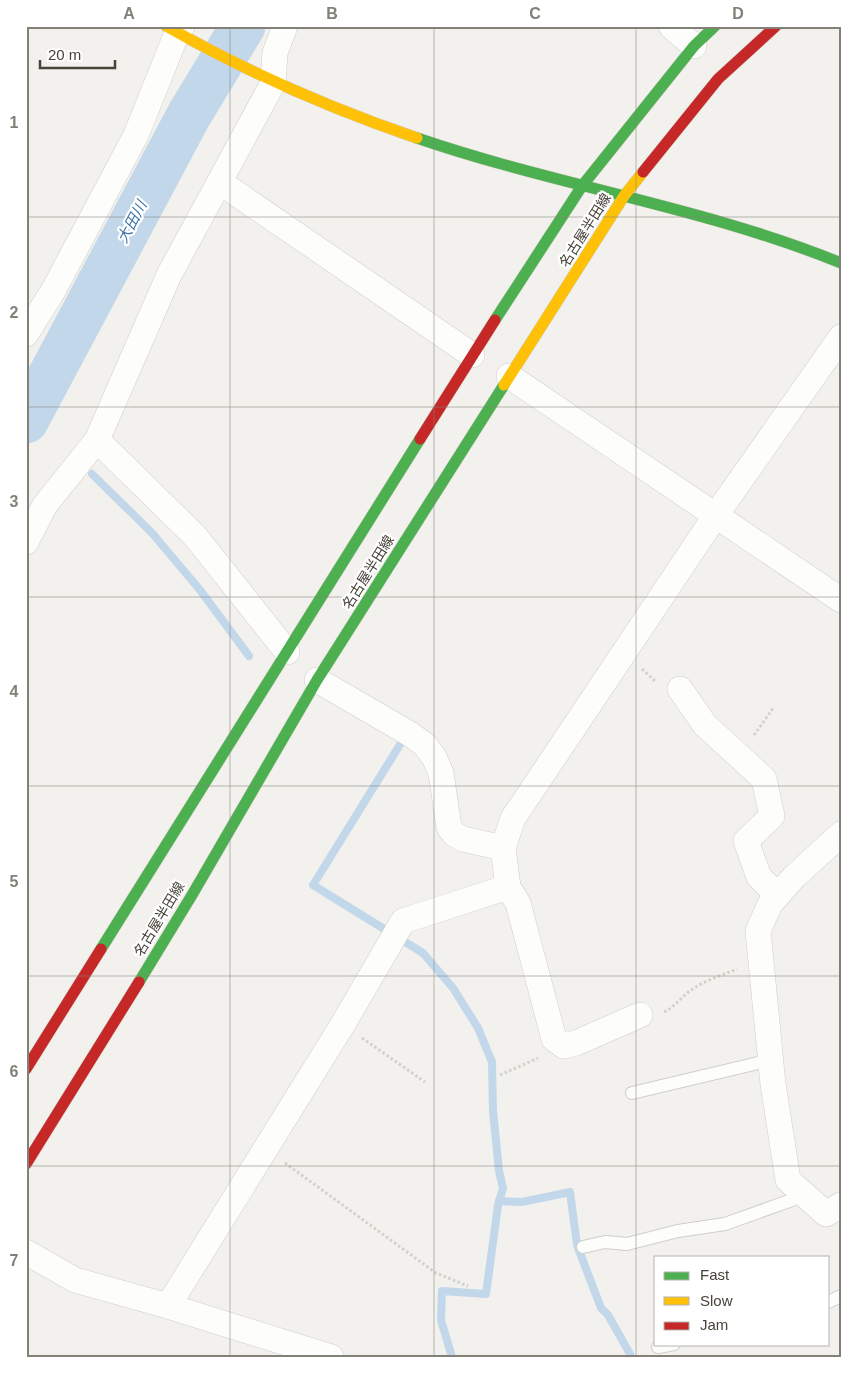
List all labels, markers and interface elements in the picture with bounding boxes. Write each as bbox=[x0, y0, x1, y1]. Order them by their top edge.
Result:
text: A bbox=[123, 5, 135, 22]
text: B bbox=[326, 5, 338, 22]
text: C bbox=[529, 5, 541, 22]
text: D bbox=[732, 5, 744, 22]
scale bar bbox=[40, 38, 115, 70]
text: 20 m bbox=[48, 46, 81, 63]
text: 1 bbox=[10, 114, 19, 131]
street label: 名古屋半田線 bbox=[556, 190, 614, 270]
water label: 大田川 bbox=[113, 196, 151, 246]
text: 2 bbox=[10, 304, 19, 321]
text: 3 bbox=[10, 493, 19, 510]
street label: 名古屋半田線 bbox=[339, 532, 397, 612]
text: 4 bbox=[10, 683, 19, 700]
text: 5 bbox=[10, 873, 19, 890]
street label: 名古屋半田線 bbox=[131, 879, 187, 959]
text: 6 bbox=[10, 1063, 19, 1080]
text: 7 bbox=[10, 1252, 19, 1269]
legend bbox=[654, 1256, 830, 1346]
text: Fast bbox=[700, 1266, 730, 1283]
text: Slow bbox=[700, 1292, 733, 1309]
text: Jam bbox=[700, 1316, 728, 1333]

